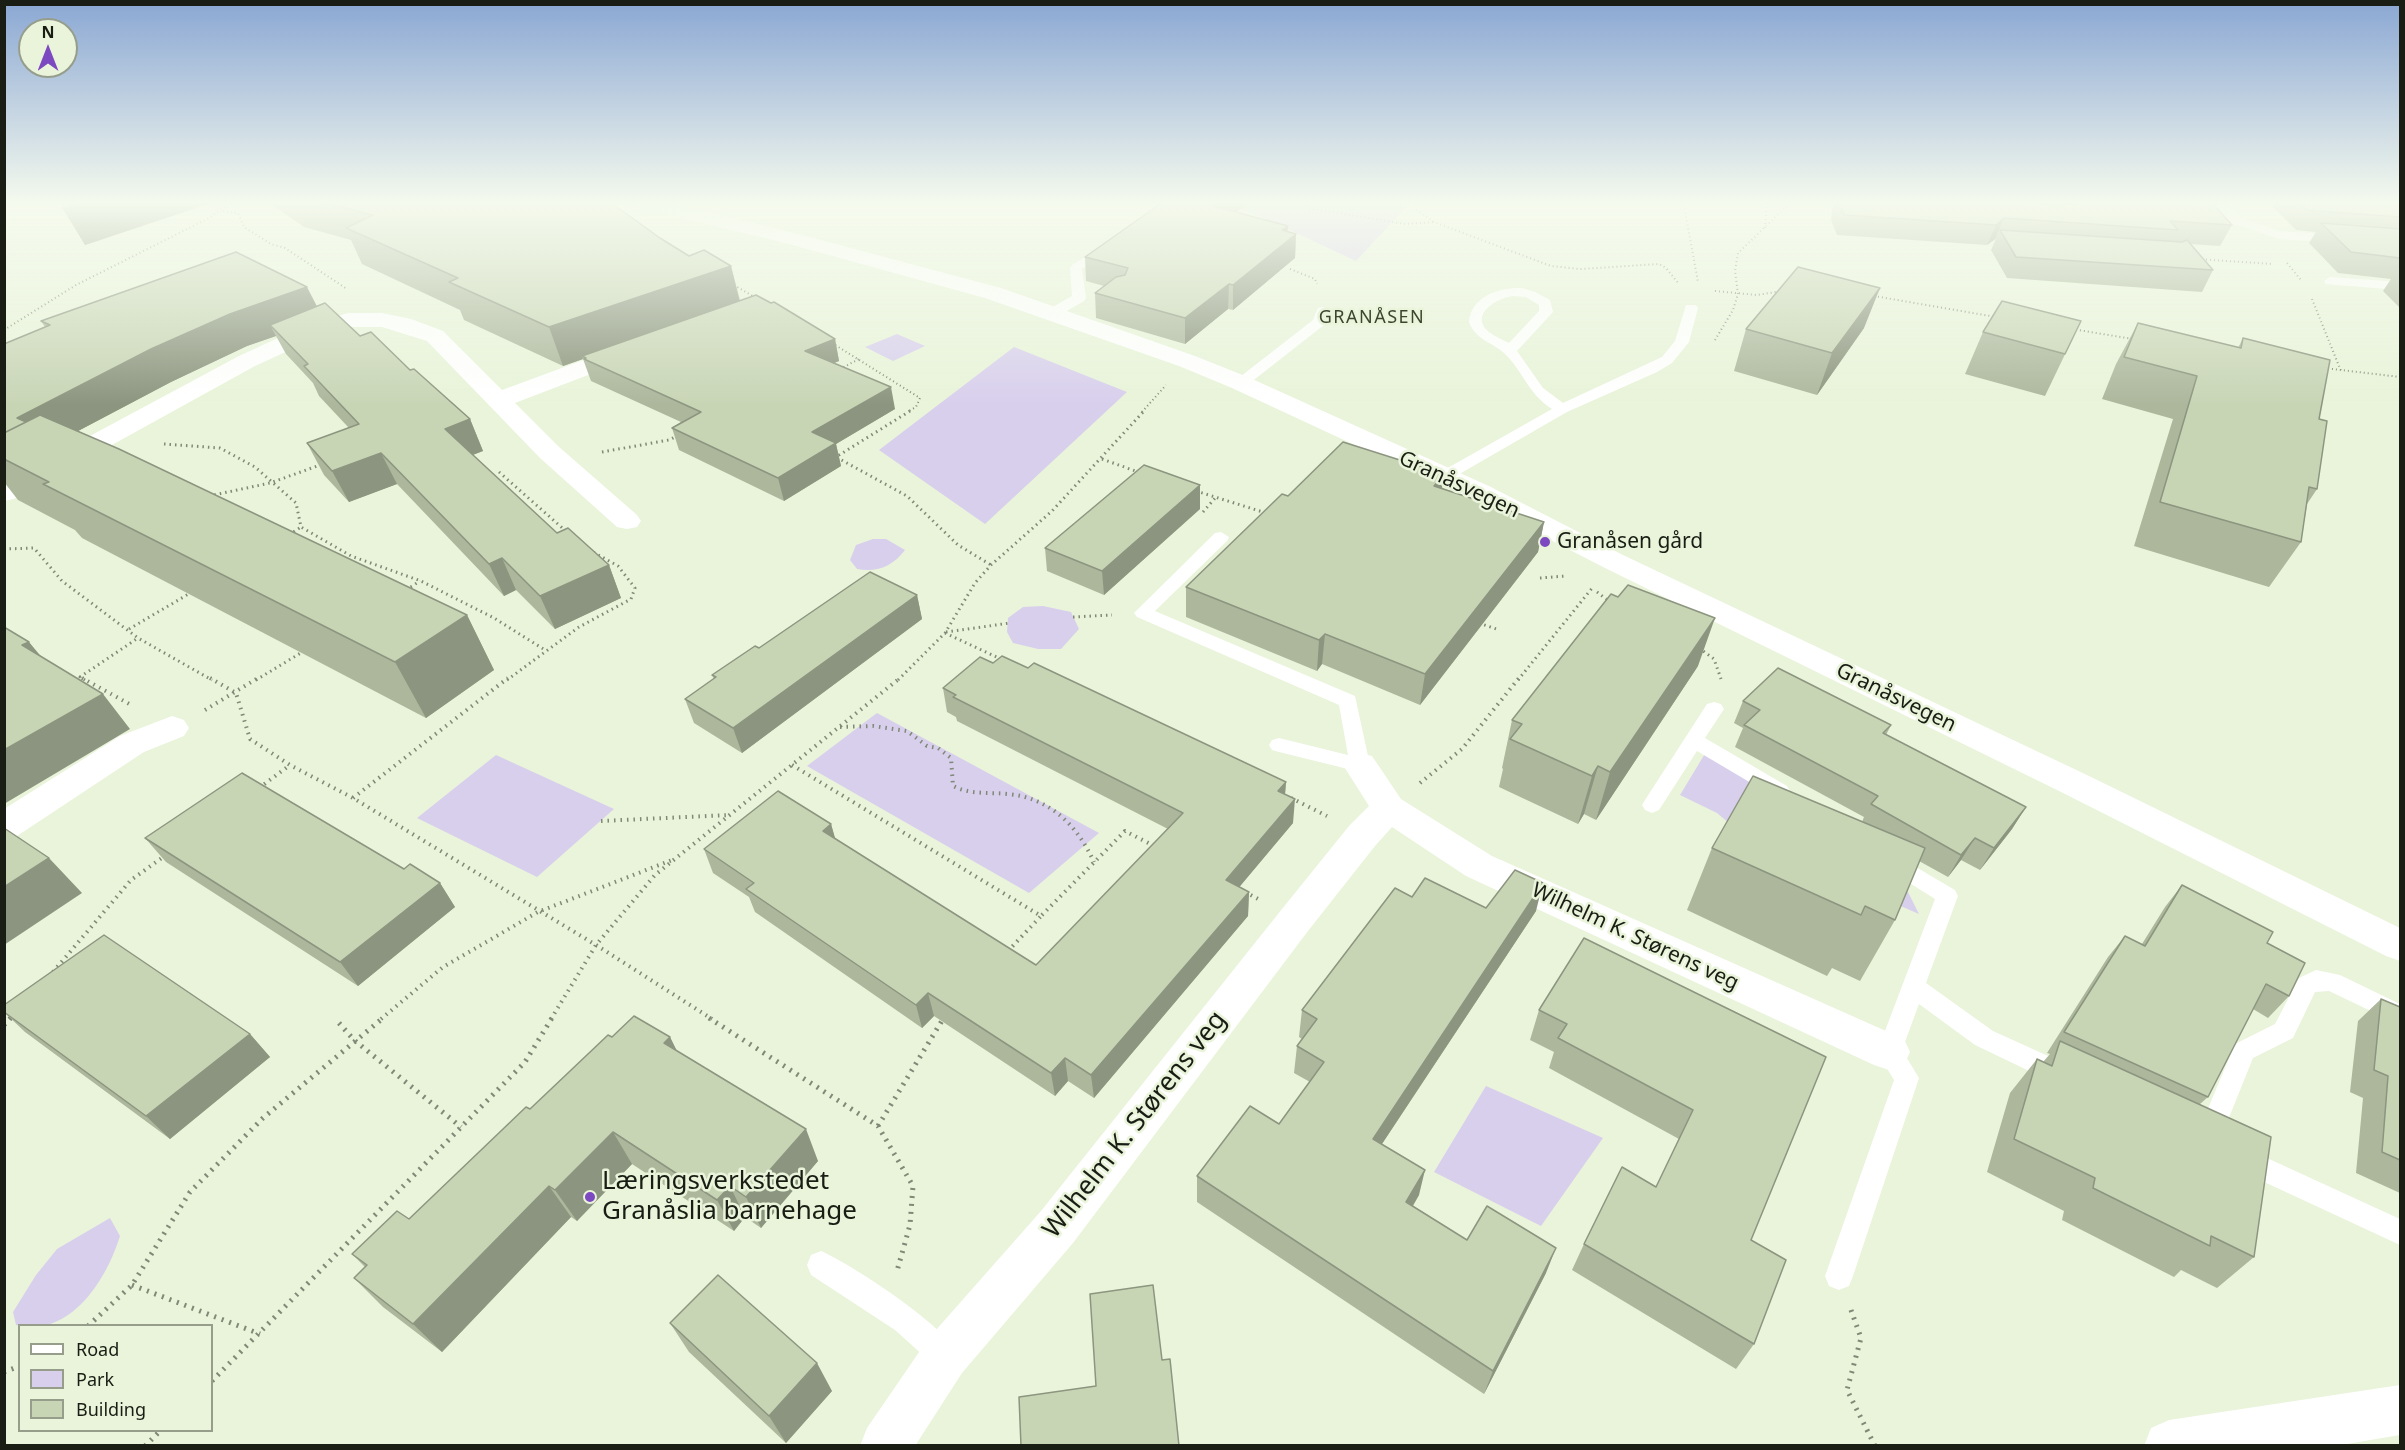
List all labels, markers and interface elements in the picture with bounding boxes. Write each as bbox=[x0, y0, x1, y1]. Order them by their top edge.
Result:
north arrow bbox=[18, 18, 78, 78]
text: N bbox=[41, 21, 55, 43]
district label: GRANÅSEN bbox=[1319, 307, 1425, 329]
street label: Granåsvegen bbox=[1395, 446, 1523, 524]
place label: Granåsen gård bbox=[1557, 529, 1703, 555]
marker: Granåsen gård bbox=[1538, 535, 1552, 549]
street label: Granåsvegen bbox=[1832, 658, 1960, 738]
street label: Wilhelm K. Størens veg bbox=[1527, 878, 1743, 996]
street label: Wilhelm K. Størens veg bbox=[1037, 1005, 1233, 1245]
place label: Læringsverkstedet Granåslia barnehage bbox=[602, 1166, 857, 1228]
marker: Læringsverkstedet Granåslia barnehage bbox=[583, 1190, 597, 1204]
legend bbox=[18, 1324, 213, 1432]
text: Road bbox=[76, 1337, 119, 1361]
text: Park bbox=[76, 1367, 114, 1391]
text: Building bbox=[76, 1397, 146, 1421]

